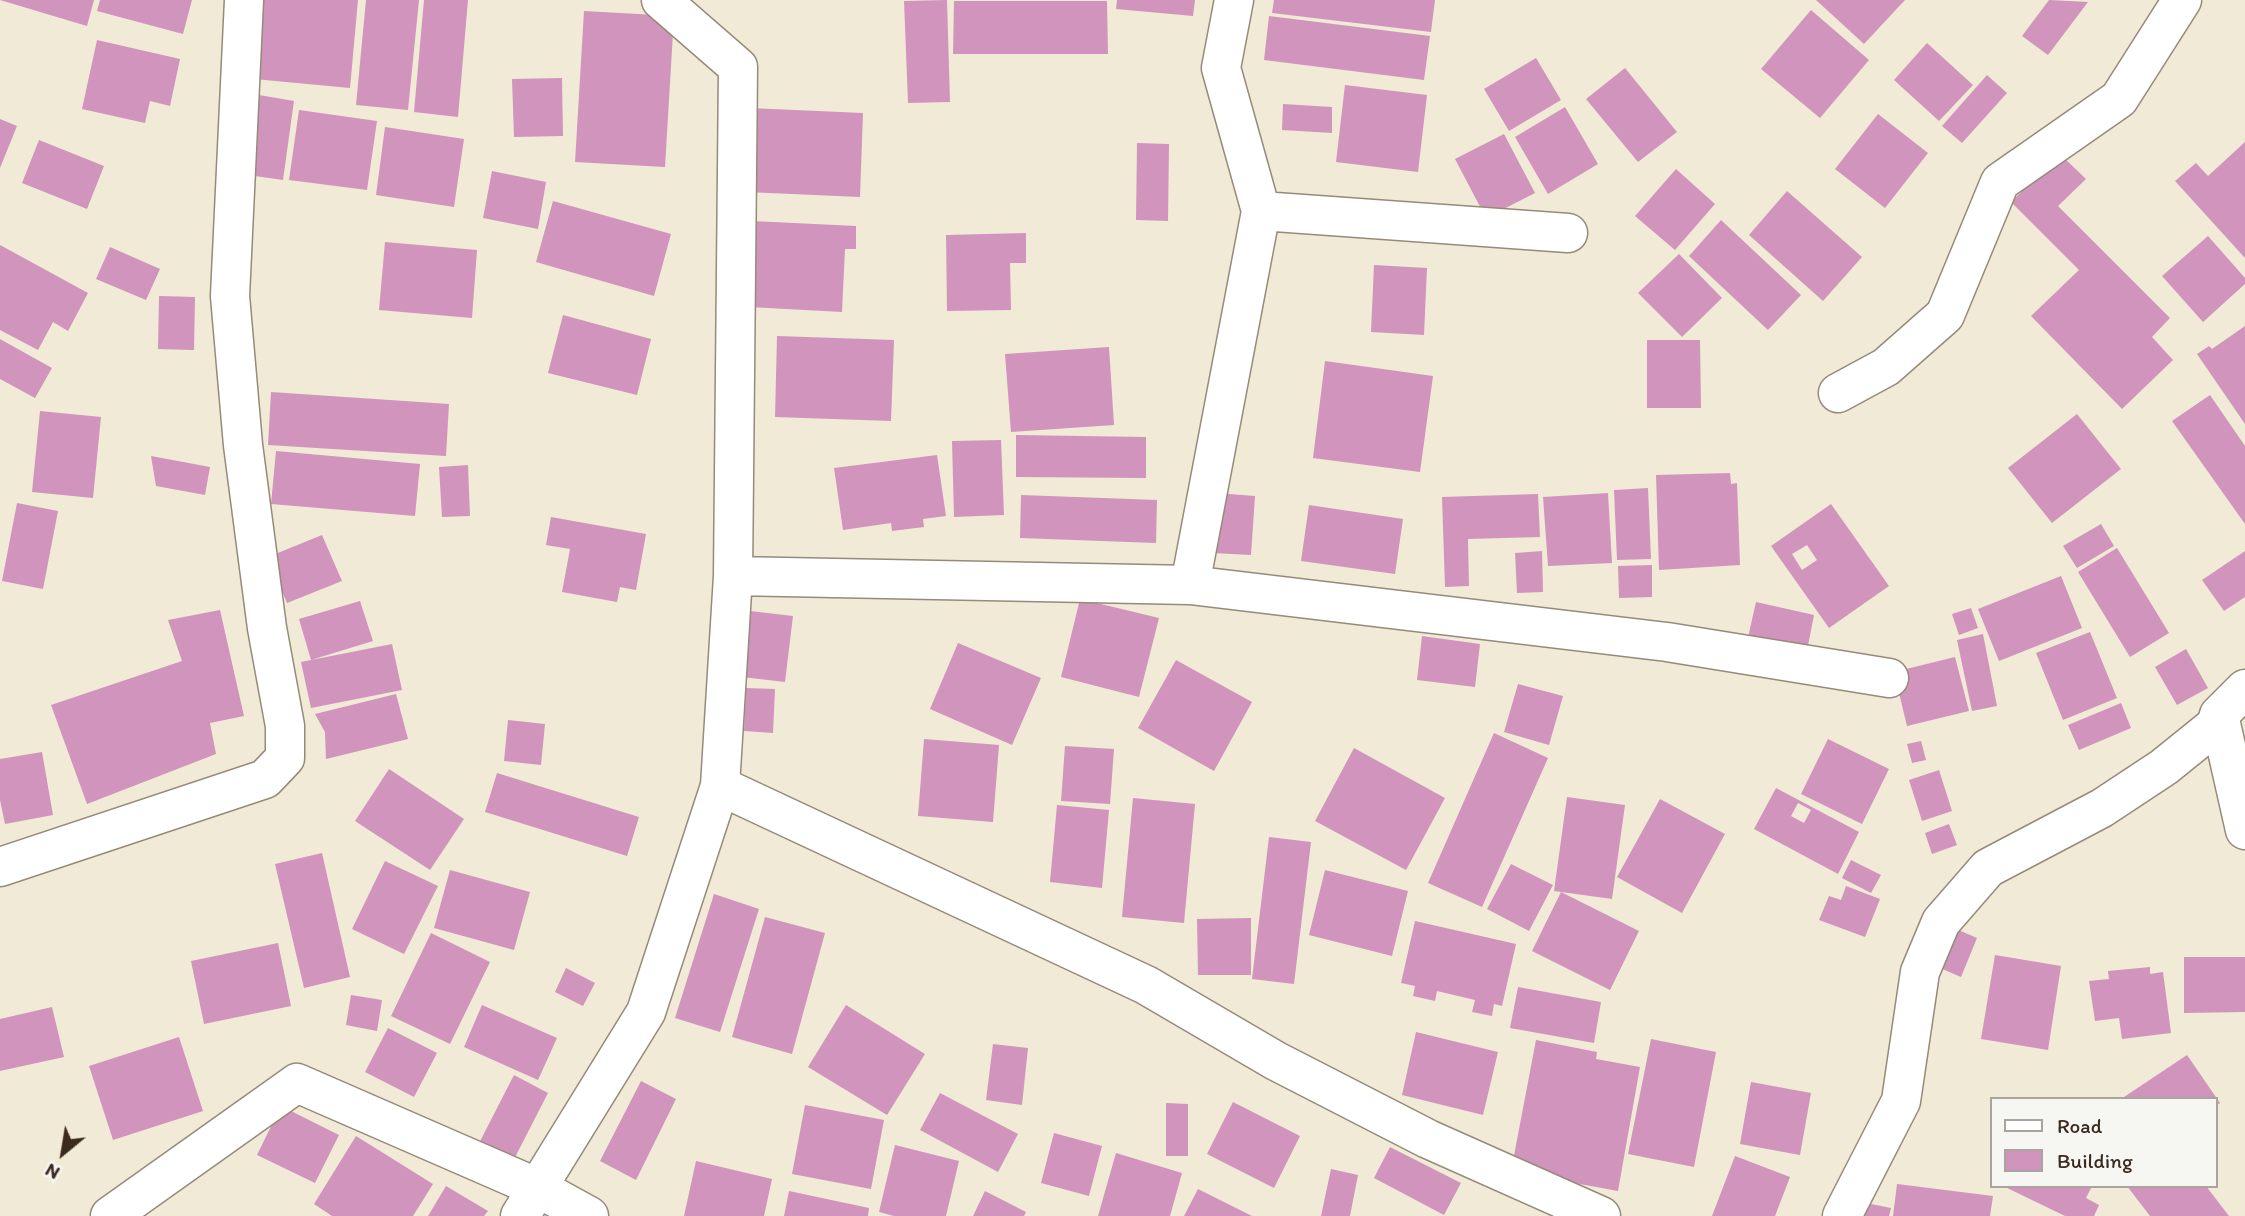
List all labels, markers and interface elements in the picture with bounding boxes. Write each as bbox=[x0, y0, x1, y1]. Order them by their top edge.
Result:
legend bbox=[1990, 1097, 2217, 1188]
text: Road bbox=[2057, 1113, 2102, 1138]
north arrow bbox=[28, 1118, 98, 1188]
text: Building bbox=[2057, 1148, 2133, 1173]
text: N bbox=[41, 1158, 64, 1185]

